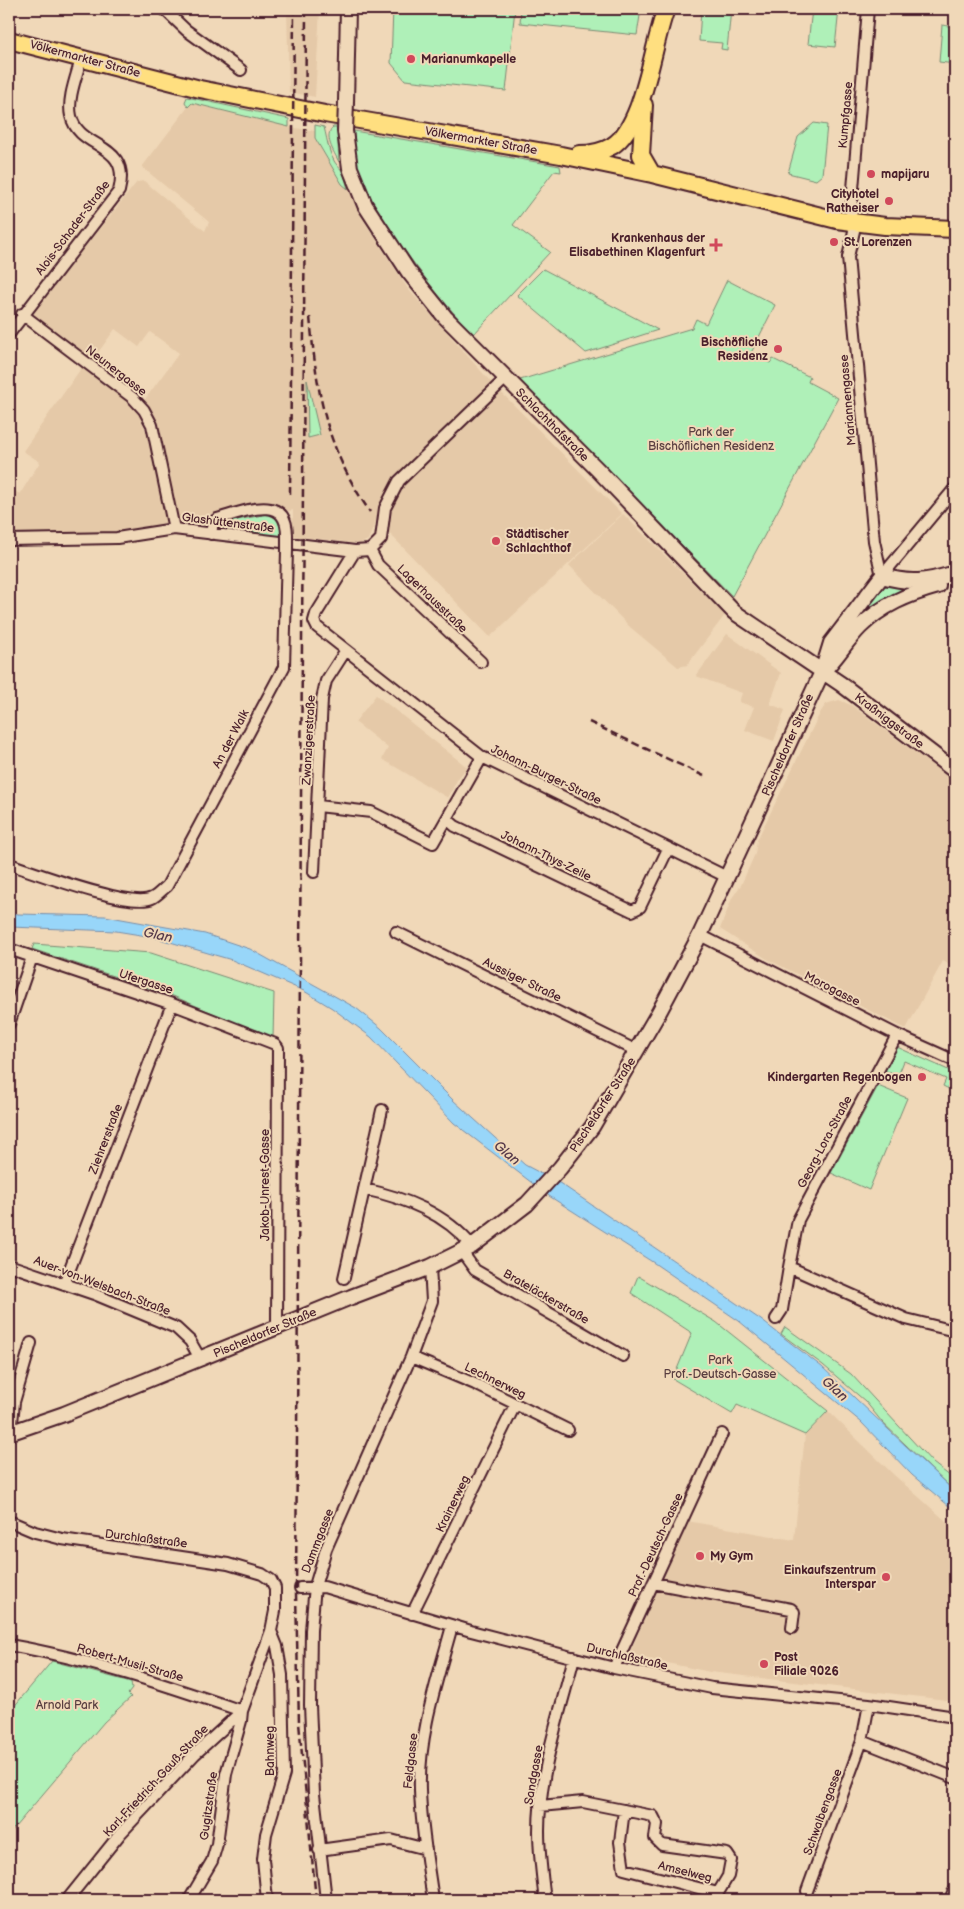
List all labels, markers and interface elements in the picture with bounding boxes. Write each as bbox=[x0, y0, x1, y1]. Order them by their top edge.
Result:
street label: Völkermarkter Straße bbox=[28, 37, 142, 81]
place label: Marianumkapelle bbox=[421, 52, 516, 67]
marker: Marianumkapelle bbox=[405, 53, 417, 65]
street label: Kumpfgasse bbox=[836, 81, 856, 149]
street label: Völkermarkter Straße bbox=[424, 124, 538, 158]
place label: mapijaru bbox=[881, 167, 930, 182]
marker: mapijaru bbox=[865, 168, 877, 180]
street label: Alois-Schader-Straße bbox=[32, 178, 114, 278]
place label: Cityhotel Ratheiser bbox=[826, 187, 879, 216]
marker: Cityhotel Ratheiser bbox=[883, 195, 895, 207]
place label: Krankenhaus der Elisabethinen Klagenfurt bbox=[569, 231, 705, 260]
place label: St. Lorenzen bbox=[844, 235, 912, 250]
marker: St. Lorenzen bbox=[828, 236, 840, 248]
marker: Krankenhaus der Elisabethinen Klagenfurt bbox=[709, 238, 723, 252]
place label: Bischöfliche Residenz bbox=[701, 335, 768, 364]
street label: Neunergasse bbox=[82, 342, 150, 400]
marker: Bischöfliche Residenz bbox=[772, 343, 784, 355]
street label: Mariannengasse bbox=[837, 354, 859, 446]
street label: Schlachthofstraße bbox=[512, 385, 592, 465]
park label: Park der Bischöflichen Residenz bbox=[648, 425, 774, 454]
street label: Glashüttenstraße bbox=[181, 510, 275, 536]
place label: Städtischer Schlachthof bbox=[506, 527, 572, 556]
marker: Städtischer Schlachthof bbox=[490, 535, 502, 547]
street label: Lagerhausstraße bbox=[394, 562, 470, 636]
street label: Kraßniggstraße bbox=[851, 690, 927, 752]
street label: Pischeldorfer Straße bbox=[759, 692, 817, 798]
street label: Zwanzigerstraße bbox=[299, 695, 319, 786]
street label: An der Walk bbox=[209, 707, 253, 771]
street label: Johann-Burger-Straße bbox=[488, 742, 604, 808]
street label: Johann-Thys-Zeile bbox=[498, 828, 594, 884]
water label: Glan bbox=[142, 924, 174, 946]
street label: Aussiger Straße bbox=[480, 954, 564, 1006]
street label: Ufergasse bbox=[117, 966, 175, 998]
street label: Morogasse bbox=[801, 969, 863, 1009]
street label: Pischeldorfer Straße bbox=[567, 1055, 639, 1155]
place label: Kindergarten Regenbogen bbox=[767, 1070, 912, 1085]
marker: Kindergarten Regenbogen bbox=[916, 1071, 928, 1083]
street label: Georg-Lora-Straße bbox=[794, 1093, 856, 1191]
street label: Ziehrerstraße bbox=[85, 1102, 126, 1177]
street label: Jakob-Unrest-Gasse bbox=[258, 1129, 273, 1241]
water label: Glan bbox=[490, 1137, 524, 1169]
street label: Auer-von-Welsbach-Straße bbox=[32, 1253, 172, 1319]
street label: Brateläckerstraße bbox=[500, 1266, 592, 1328]
street label: Pischeldorfer Straße bbox=[211, 1305, 319, 1361]
park label: Park Prof.-Deutsch-Gasse bbox=[664, 1353, 776, 1382]
street label: Lechnerweg bbox=[462, 1360, 528, 1402]
water label: Glan bbox=[818, 1373, 852, 1405]
street label: Krainerweg bbox=[433, 1473, 473, 1535]
street label: Prof.-Deutsch-Gasse bbox=[625, 1491, 687, 1599]
street label: Dammgasse bbox=[299, 1507, 337, 1575]
street label: Durchlaßstraße bbox=[104, 1527, 188, 1551]
place label: My Gym bbox=[710, 1549, 753, 1564]
marker: My Gym bbox=[694, 1550, 706, 1562]
place label: Einkaufszentrum Interspar bbox=[784, 1563, 876, 1592]
marker: Einkaufszentrum Interspar bbox=[880, 1571, 892, 1583]
street label: Durchlaßstraße bbox=[585, 1640, 669, 1674]
street label: Robert-Musil-Straße bbox=[75, 1641, 185, 1685]
place label: Post Filiale 9026 bbox=[774, 1650, 839, 1679]
marker: Post Filiale 9026 bbox=[758, 1658, 770, 1670]
park label: Arnold Park bbox=[36, 1698, 98, 1713]
street label: Karl-Friedrich-Gauß-Straße bbox=[100, 1722, 212, 1840]
street label: Bahnweg bbox=[263, 1726, 278, 1776]
street label: Feldgasse bbox=[401, 1732, 421, 1790]
street label: Sandgasse bbox=[521, 1744, 547, 1806]
street label: Schwalbengasse bbox=[800, 1767, 846, 1857]
street label: Gugitzstraße bbox=[197, 1771, 221, 1841]
street label: Amselweg bbox=[657, 1858, 714, 1886]

